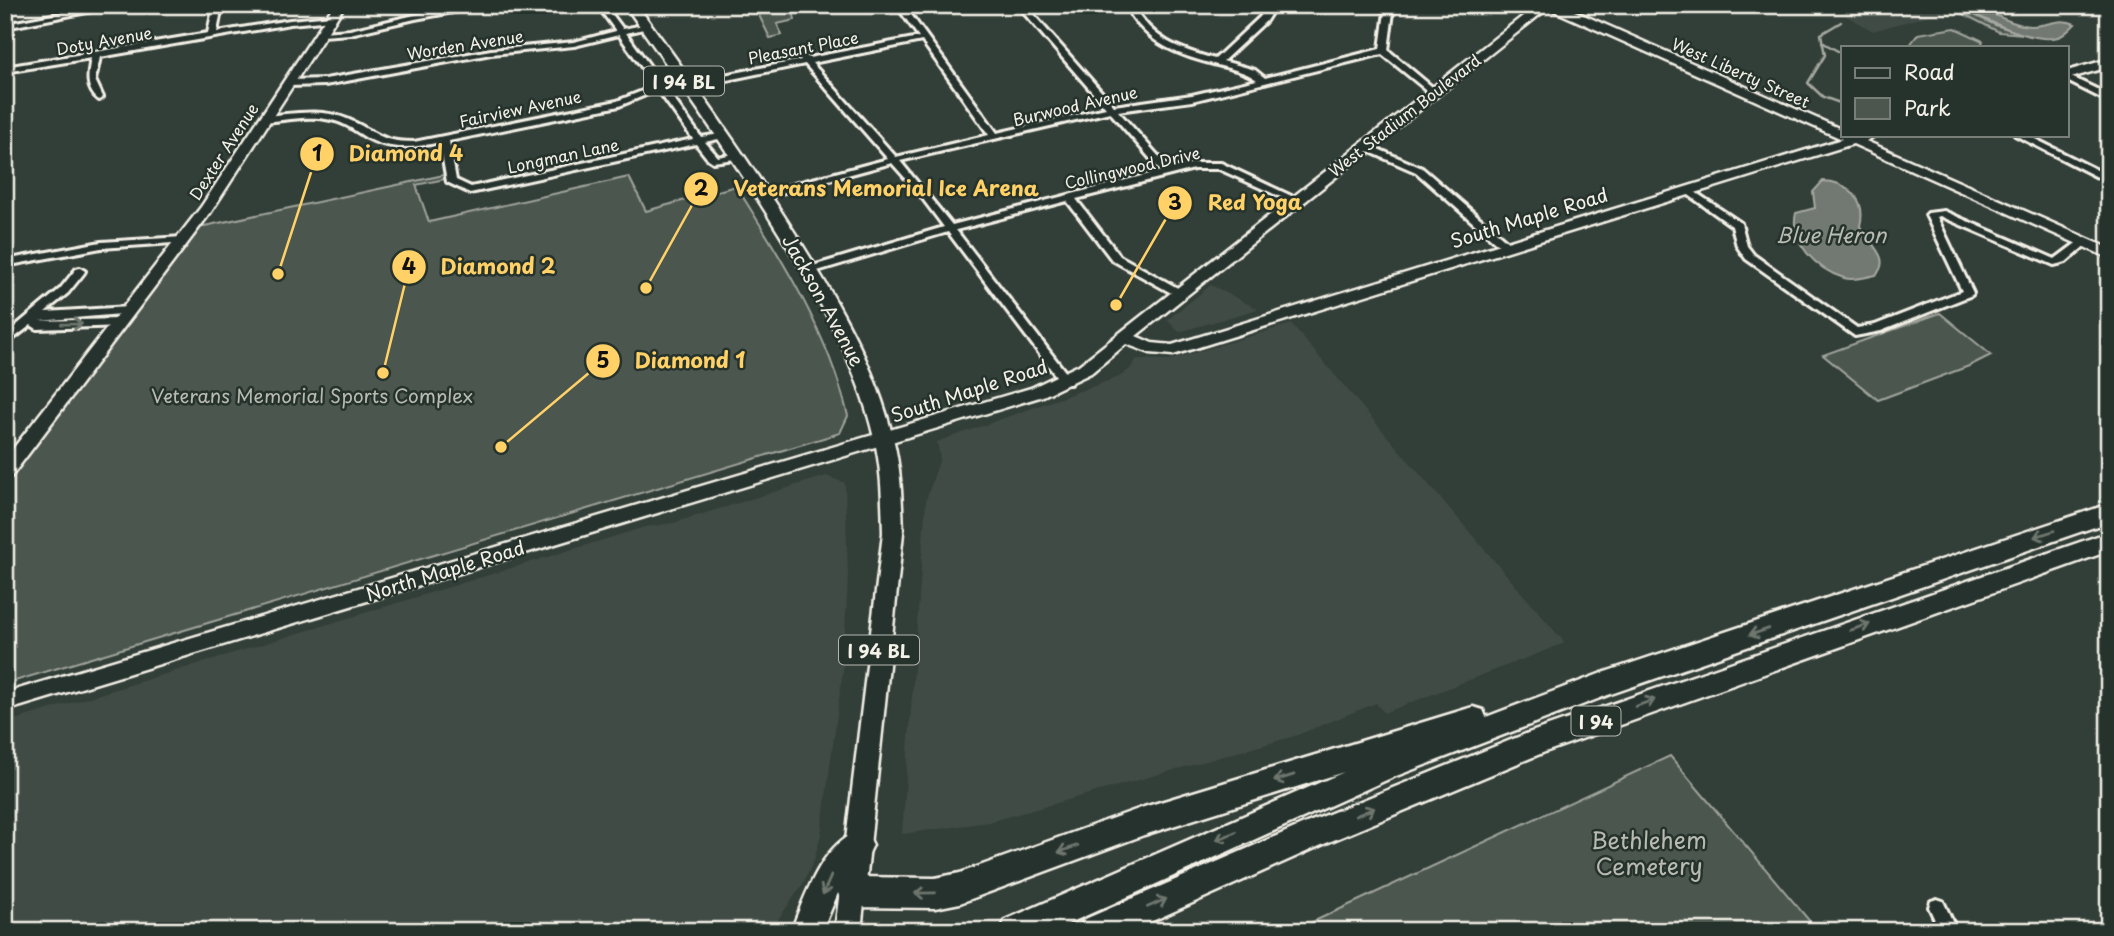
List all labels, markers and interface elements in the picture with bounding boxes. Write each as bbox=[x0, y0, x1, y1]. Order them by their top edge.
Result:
street label: Doty Avenue bbox=[54, 20, 154, 60]
street label: Worden Avenue bbox=[405, 23, 525, 65]
street label: Pleasant Place bbox=[746, 25, 860, 69]
street label: West Liberty Street bbox=[1668, 31, 1814, 113]
legend bbox=[1841, 46, 2068, 136]
street label: West Stadium Boulevard bbox=[1323, 48, 1485, 182]
text: Road bbox=[1904, 55, 1955, 87]
road number: I 94 BL bbox=[644, 66, 724, 96]
street label: Burwood Avenue bbox=[1010, 79, 1140, 131]
street label: Fairview Avenue bbox=[457, 83, 584, 133]
text: Park bbox=[1904, 91, 1951, 123]
street label: Dexter Avenue bbox=[183, 97, 264, 204]
street label: Longman Lane bbox=[505, 131, 621, 179]
callout: Diamond 4 bbox=[300, 133, 478, 175]
text: 1 bbox=[312, 136, 322, 168]
text: Diamond 4 bbox=[349, 136, 463, 168]
street label: Collingwood Drive bbox=[1062, 140, 1202, 194]
callout: Veterans Memorial Ice Arena bbox=[683, 168, 1053, 210]
text: 2 bbox=[694, 171, 709, 203]
text: Veterans Memorial Ice Arena bbox=[733, 171, 1039, 203]
street label: South Maple Road bbox=[1447, 180, 1611, 254]
callout: Red Yoga bbox=[1158, 182, 1318, 224]
text: 3 bbox=[1168, 185, 1182, 217]
text: Red Yoga bbox=[1208, 185, 1302, 217]
water label: Blue Heron bbox=[1776, 218, 1888, 250]
street label: Jackson Avenue bbox=[776, 229, 872, 371]
callout: Diamond 2 bbox=[391, 246, 570, 288]
text: 4 bbox=[402, 249, 416, 281]
text: Diamond 2 bbox=[440, 249, 556, 281]
one-way arrow bbox=[61, 317, 84, 331]
callout: Diamond 1 bbox=[585, 340, 759, 382]
text: 5 bbox=[596, 343, 610, 375]
text: Diamond 1 bbox=[635, 343, 745, 375]
street label: South Maple Road bbox=[887, 351, 1051, 429]
park label: Veterans Memorial Sports Complex bbox=[151, 381, 473, 409]
one-way arrow bbox=[2033, 528, 2055, 541]
street label: North Maple Road bbox=[362, 533, 528, 607]
one-way arrow bbox=[1849, 620, 1871, 633]
one-way arrow bbox=[1749, 626, 1771, 639]
road number: I 94 BL bbox=[839, 636, 919, 664]
one-way arrow bbox=[1634, 696, 1656, 708]
road number: I 94 bbox=[1572, 706, 1620, 736]
one-way arrow bbox=[1273, 772, 1295, 785]
one-way arrow bbox=[1354, 805, 1375, 818]
park label: Bethlehem Cemetery bbox=[1591, 822, 1707, 883]
one-way arrow bbox=[1216, 830, 1237, 843]
one-way arrow bbox=[1058, 844, 1080, 856]
one-way arrow bbox=[820, 874, 833, 895]
one-way arrow bbox=[914, 886, 937, 899]
one-way arrow bbox=[1145, 896, 1167, 909]

